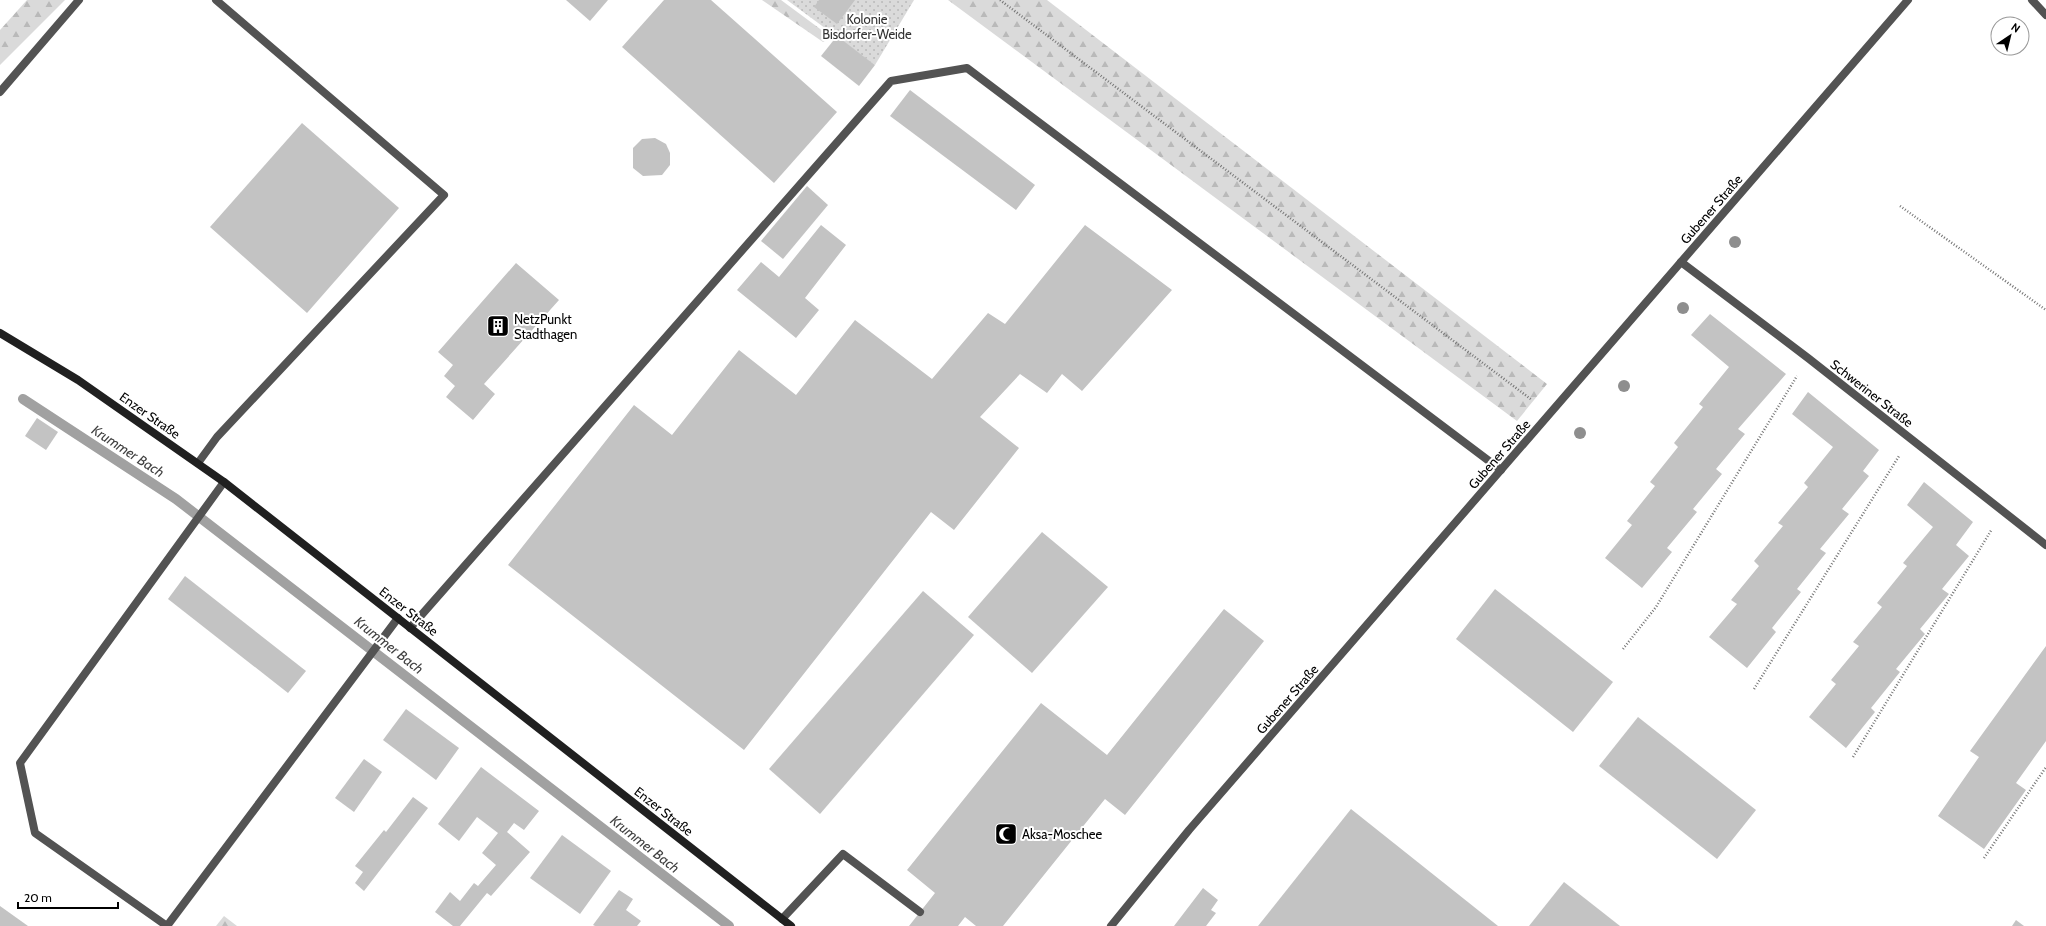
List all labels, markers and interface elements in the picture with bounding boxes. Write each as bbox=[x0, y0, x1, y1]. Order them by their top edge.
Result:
park label: Kolonie Bisdorfer-Weide bbox=[822, 11, 912, 42]
north arrow bbox=[1990, 16, 2030, 56]
text: N bbox=[2009, 20, 2023, 36]
street label: Gubener Straße bbox=[1677, 171, 1746, 247]
place label: NetzPunkt Stadthagen bbox=[514, 311, 577, 342]
building icon: NetzPunkt Stadthagen bbox=[485, 313, 511, 339]
street label: Schweriner Straße bbox=[1828, 356, 1917, 430]
street label: Enzer Straße bbox=[117, 388, 184, 442]
street label: Gubener Straße bbox=[1465, 416, 1534, 492]
water label: Krummer Bach bbox=[88, 421, 168, 481]
street label: Enzer Straße bbox=[376, 583, 442, 639]
water label: Krummer Bach bbox=[351, 612, 427, 678]
street label: Gubener Straße bbox=[1253, 661, 1322, 737]
street label: Enzer Straße bbox=[631, 783, 697, 839]
water label: Krummer Bach bbox=[607, 811, 683, 877]
mosque icon: Aksa-Moschee bbox=[993, 821, 1019, 847]
place label: Aksa-Moschee bbox=[1022, 826, 1103, 842]
scale bar bbox=[18, 884, 118, 910]
text: 20 m bbox=[24, 890, 52, 905]

